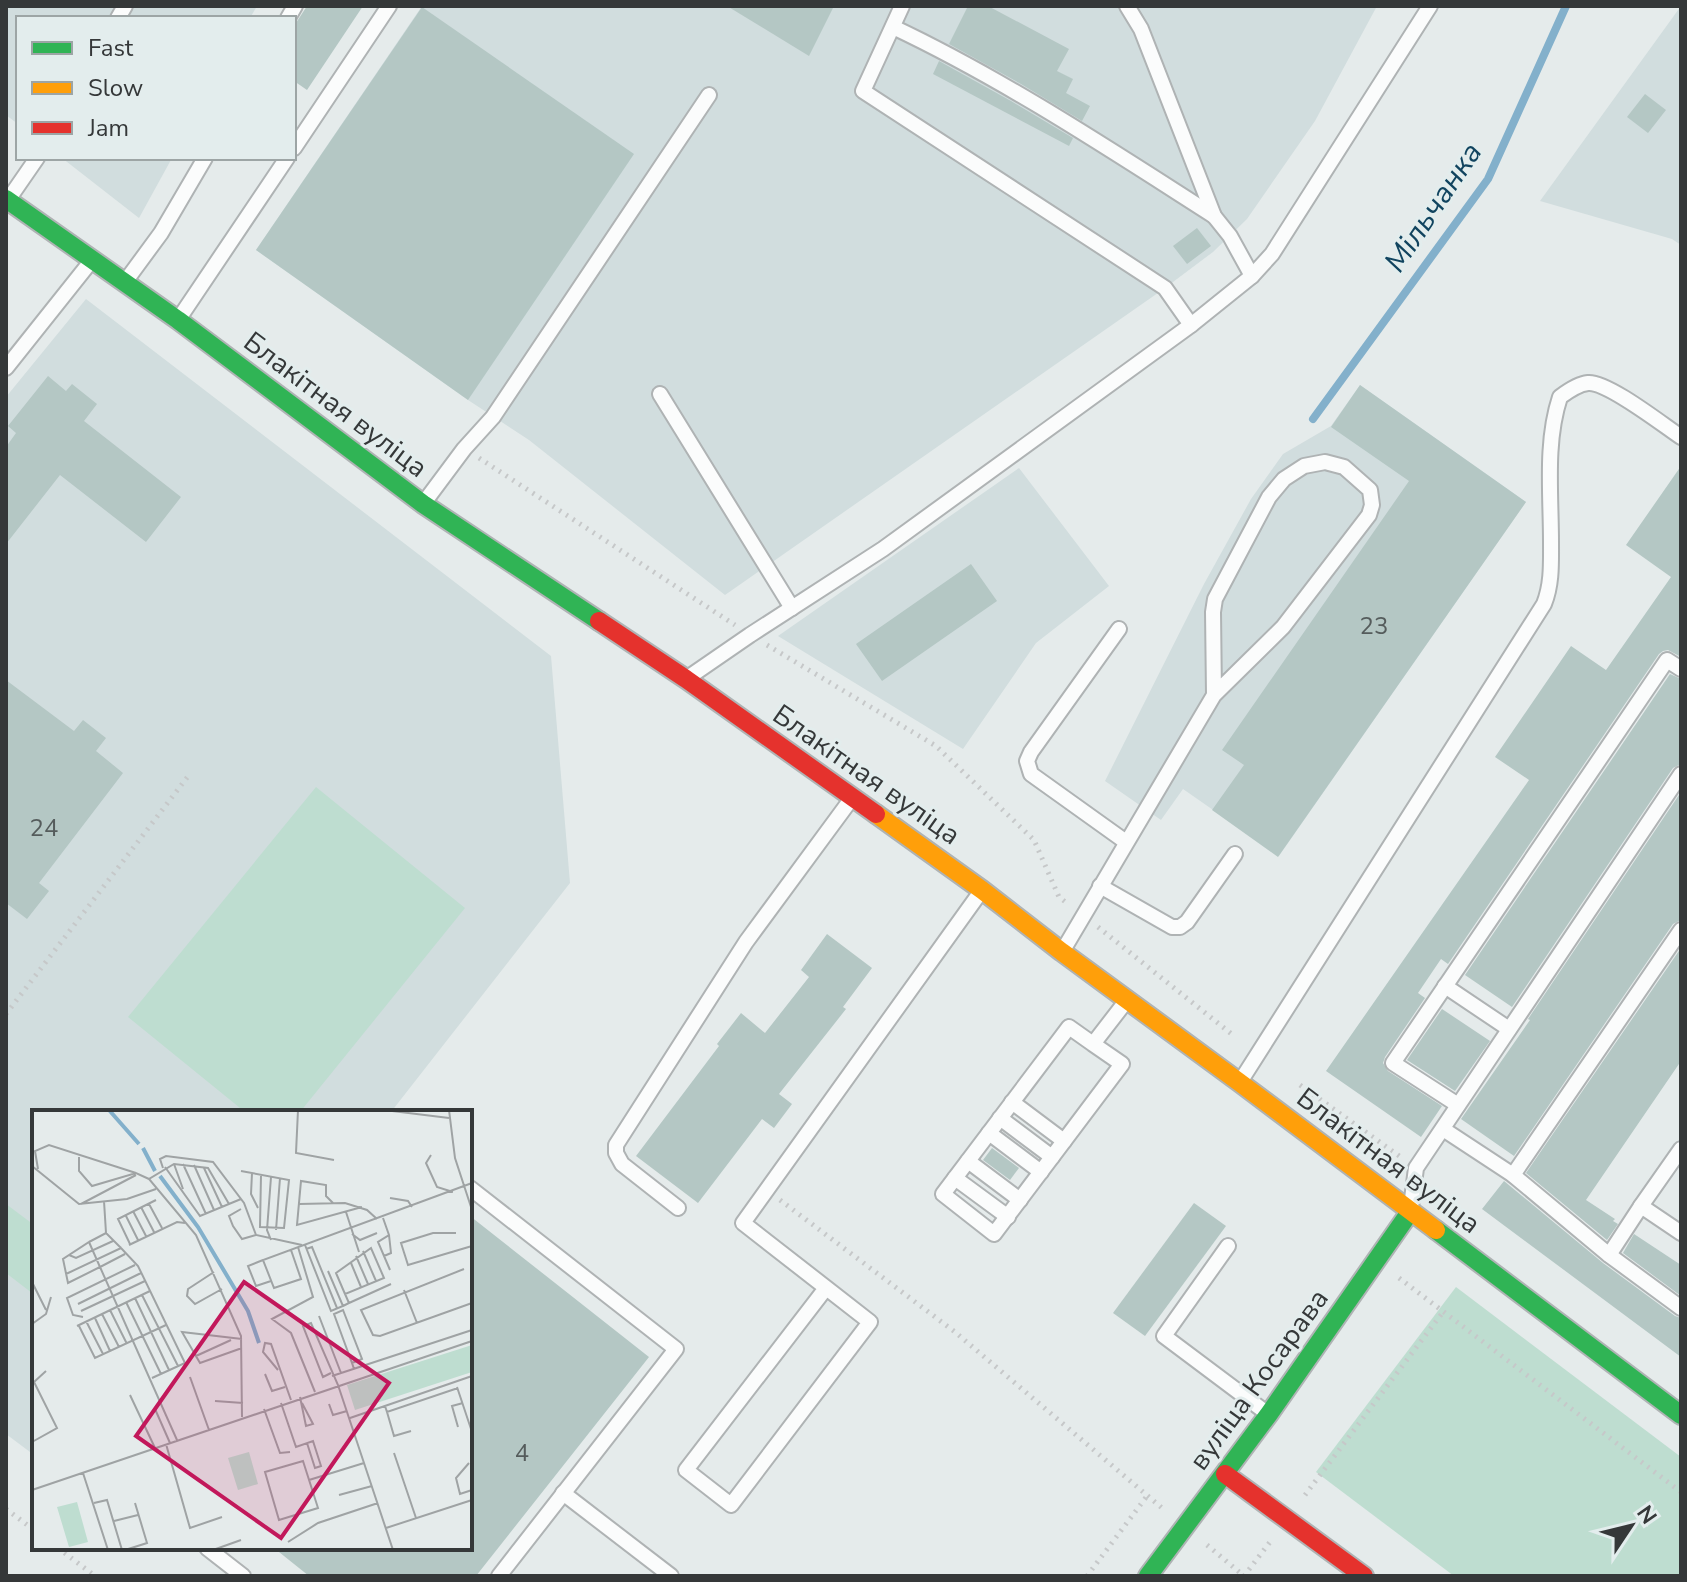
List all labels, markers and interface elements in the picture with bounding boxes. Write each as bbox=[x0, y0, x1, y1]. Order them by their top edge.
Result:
legend bbox=[16, 16, 296, 160]
text: Fast bbox=[88, 32, 134, 64]
text: Slow bbox=[88, 72, 143, 104]
text: Jam bbox=[87, 112, 129, 144]
water label: Мільчанка bbox=[1375, 134, 1492, 280]
street label: Блакітная вуліца bbox=[236, 323, 435, 487]
house number: 23 bbox=[1360, 610, 1388, 642]
street label: Блакітная вуліца bbox=[765, 696, 968, 854]
house number: 24 bbox=[30, 812, 58, 844]
street label: Блакітная вуліца bbox=[1289, 1079, 1488, 1243]
inset map bbox=[32, 1110, 472, 1550]
street label: вуліца Косарава bbox=[1180, 1281, 1337, 1478]
house number: 4 bbox=[515, 1437, 529, 1469]
north arrow bbox=[1591, 1486, 1671, 1566]
text: N bbox=[1630, 1500, 1664, 1530]

